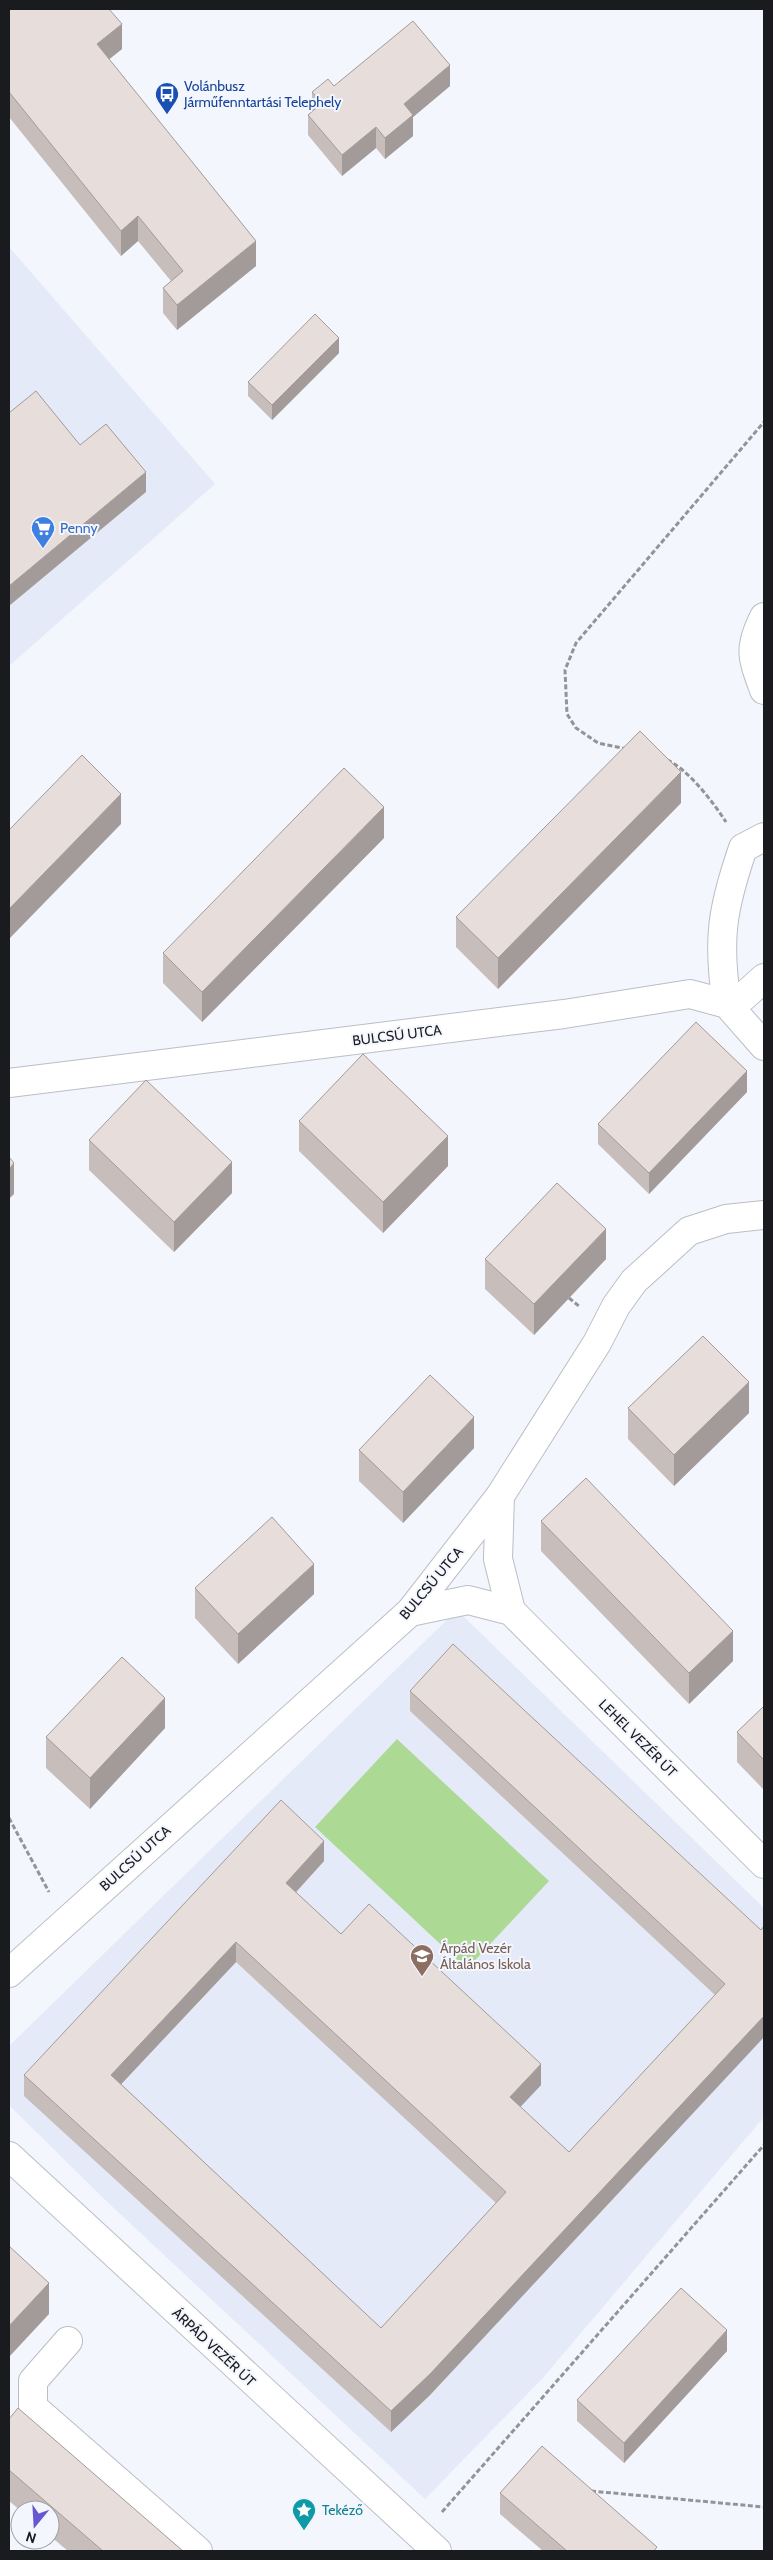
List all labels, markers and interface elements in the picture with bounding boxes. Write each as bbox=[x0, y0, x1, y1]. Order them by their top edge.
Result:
place label: Volánbusz Járműfenntartási Telephely bbox=[183, 77, 341, 111]
bus stop icon: Volánbusz Járműfenntartási Telephely bbox=[154, 81, 180, 115]
supermarket icon: Penny bbox=[30, 515, 56, 549]
place label: Penny bbox=[60, 519, 98, 537]
street label: BULCSÚ UTCA bbox=[351, 1021, 443, 1049]
street label: BULCSÚ UTCA bbox=[395, 1543, 467, 1623]
street label: LEHEL VEZÉR ÚT bbox=[595, 1695, 681, 1781]
street label: BULCSÚ UTCA bbox=[96, 1821, 175, 1895]
place label: Árpád Vezér Általános Iskola bbox=[440, 1939, 531, 1973]
school or university icon: Árpád Vezér Általános Iskola bbox=[409, 1943, 435, 1977]
street label: ÁRPÁD VEZÉR ÚT bbox=[169, 2304, 260, 2391]
place icon: Tekéző bbox=[291, 2497, 317, 2531]
north arrow bbox=[10, 2500, 60, 2550]
place label: Tekéző bbox=[322, 2501, 363, 2519]
text: N bbox=[23, 2527, 38, 2547]

